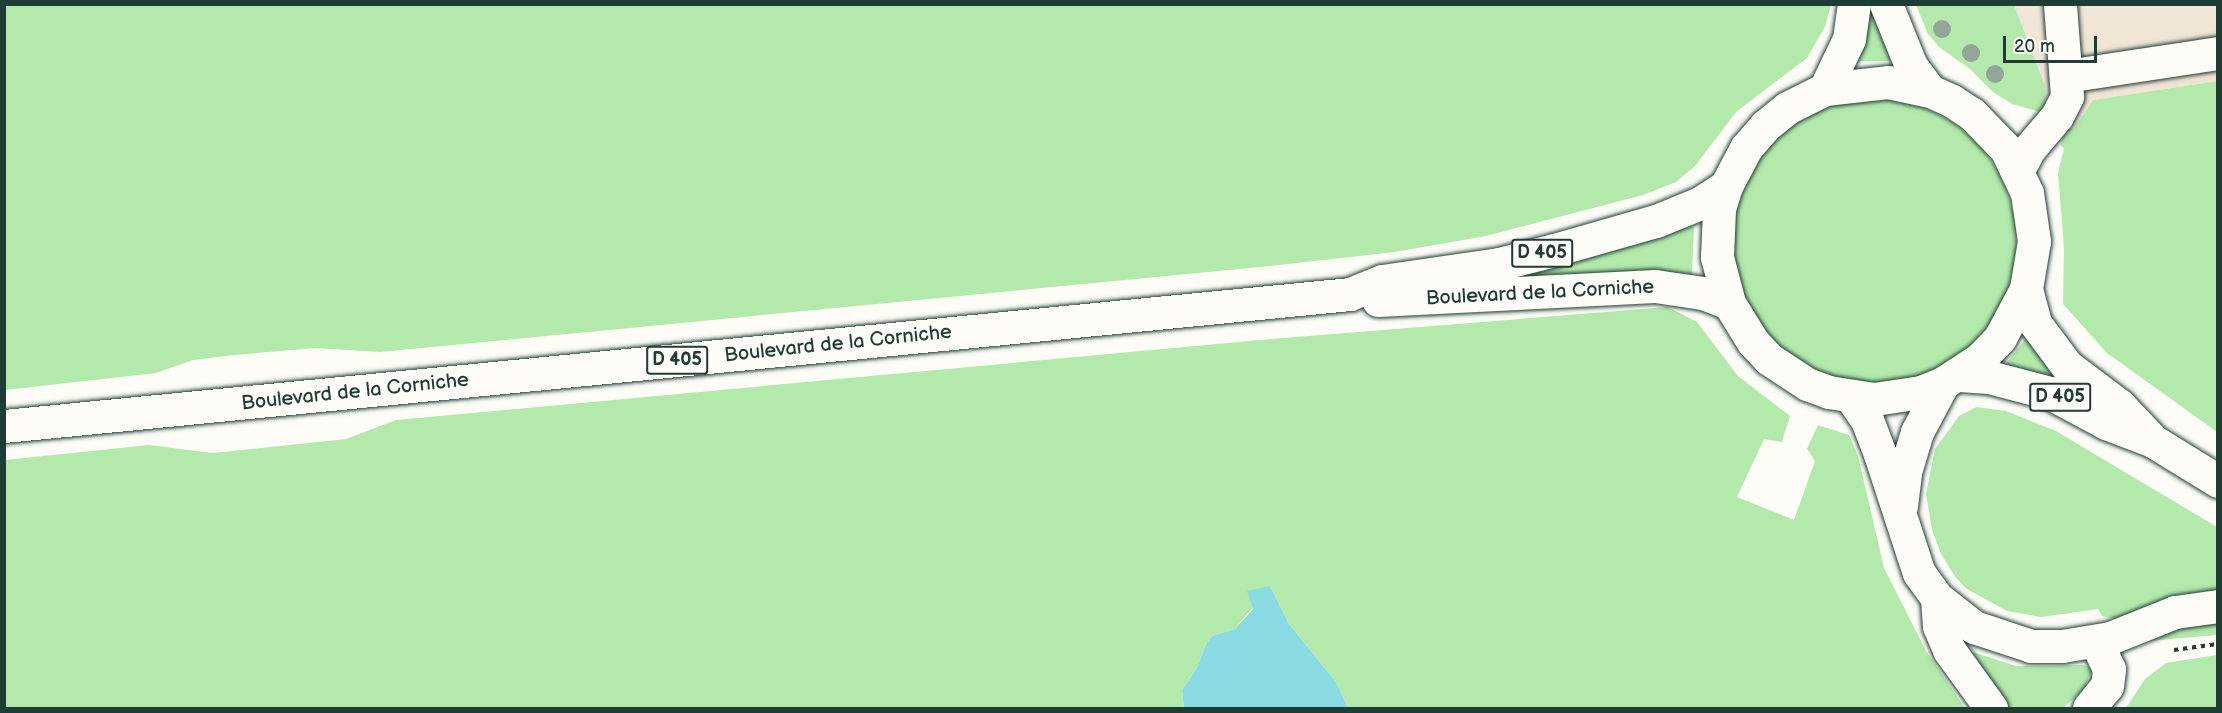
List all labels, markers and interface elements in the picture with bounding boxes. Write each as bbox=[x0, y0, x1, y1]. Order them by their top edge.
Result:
scale bar bbox=[2006, 24, 2100, 62]
text: 20 m bbox=[2014, 36, 2055, 57]
road number: D 405 bbox=[1510, 238, 1574, 268]
street label: Boulevard de la Corniche bbox=[1425, 275, 1655, 311]
street label: Boulevard de la Corniche bbox=[723, 320, 953, 368]
road number: D 405 bbox=[646, 345, 708, 375]
street label: Boulevard de la Corniche bbox=[240, 368, 470, 416]
road number: D 405 bbox=[2028, 382, 2092, 412]

